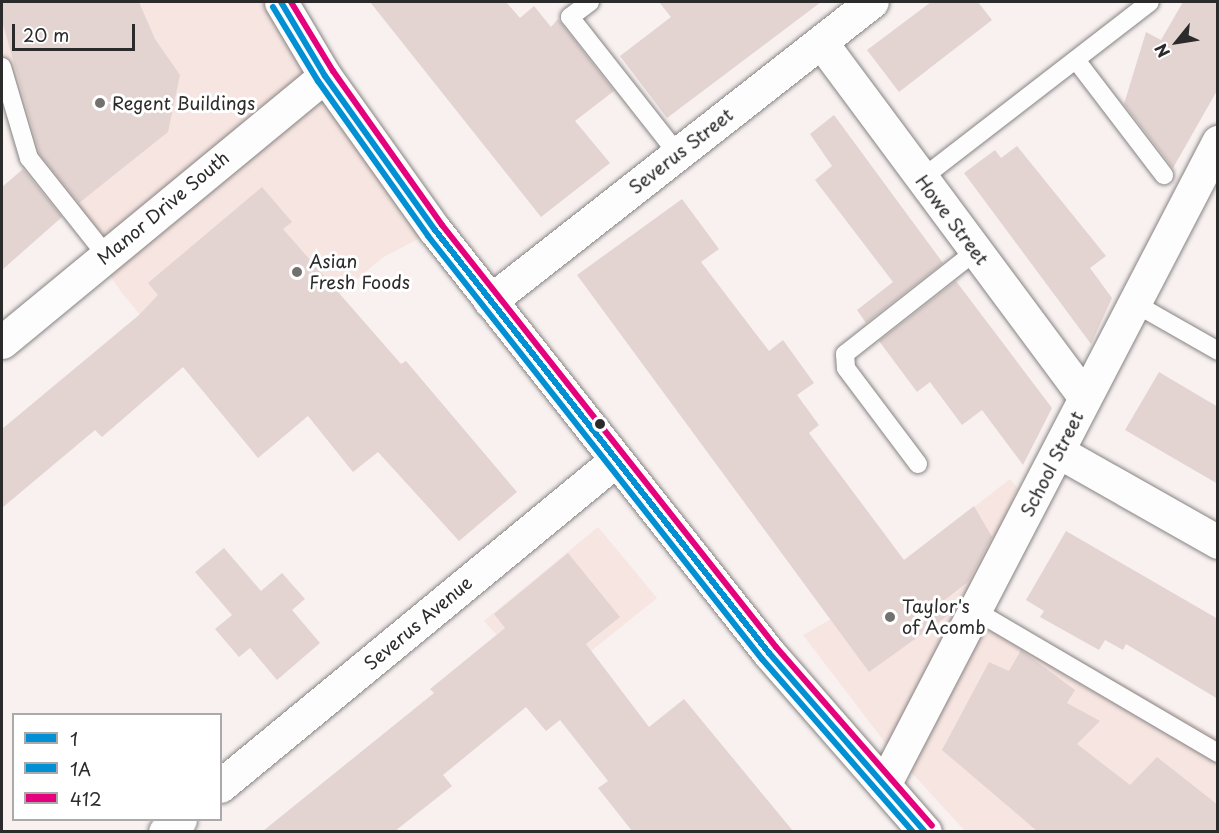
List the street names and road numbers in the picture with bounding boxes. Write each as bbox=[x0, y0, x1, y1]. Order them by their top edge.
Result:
street label: Severus Street bbox=[625, 104, 737, 198]
street label: Manor Drive South bbox=[93, 147, 233, 269]
street label: Howe Street bbox=[911, 171, 993, 269]
street label: School Street bbox=[1016, 407, 1088, 521]
street label: Severus Avenue bbox=[360, 572, 476, 674]

